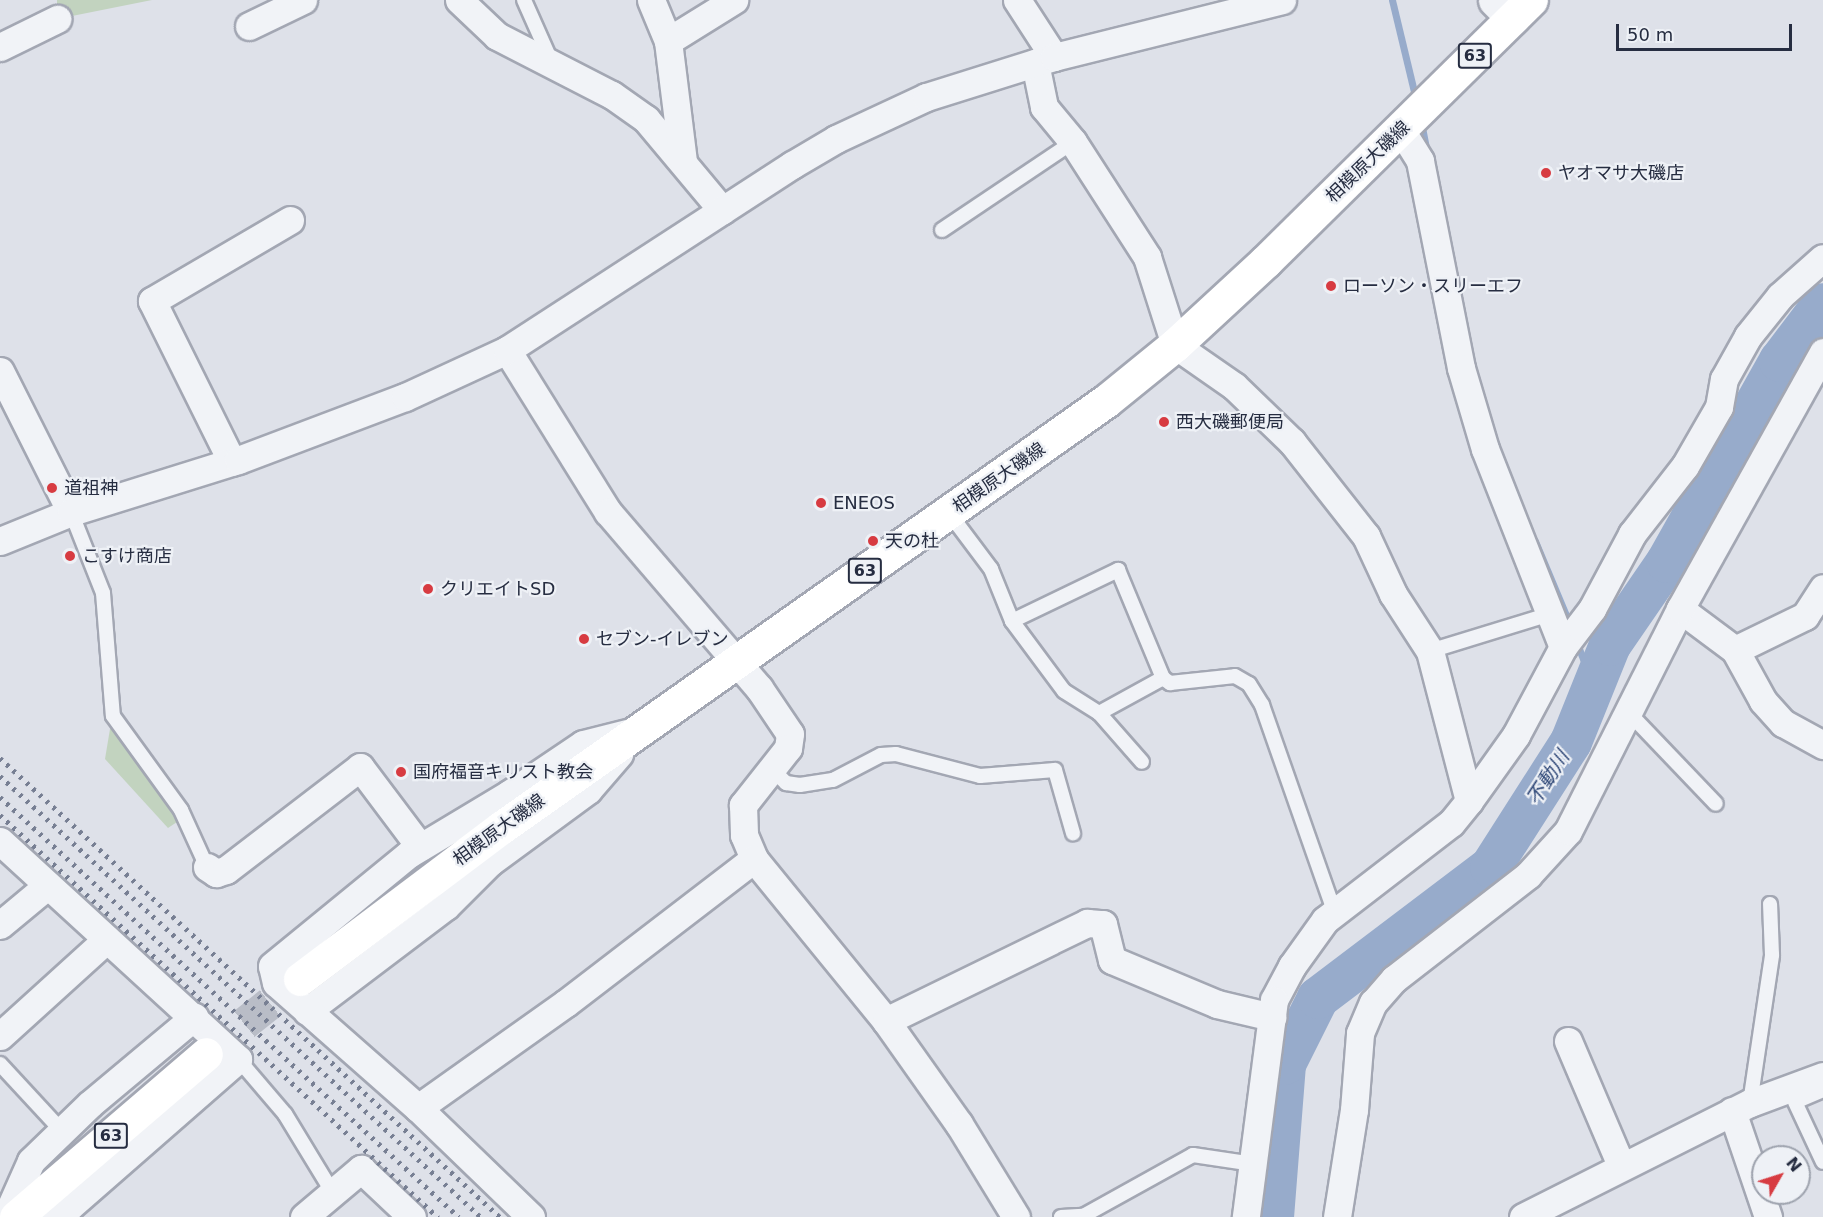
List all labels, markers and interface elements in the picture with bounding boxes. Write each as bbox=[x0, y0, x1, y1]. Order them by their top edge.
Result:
scale bar bbox=[1619, 12, 1794, 50]
text: 50 m bbox=[1627, 24, 1673, 45]
road number: 63 bbox=[1457, 43, 1493, 69]
street label: 相模原大磯線 bbox=[1322, 117, 1414, 207]
place label: ヤオマサ大磯店 bbox=[1558, 162, 1684, 184]
marker: ヤオマサ大磯店 bbox=[1539, 166, 1553, 180]
place label: ローソン・スリーエフ bbox=[1343, 275, 1523, 297]
marker: ローソン・スリーエフ bbox=[1324, 279, 1338, 293]
place label: 西大磯郵便局 bbox=[1176, 411, 1284, 433]
marker: 西大磯郵便局 bbox=[1157, 415, 1171, 429]
street label: 相模原大磯線 bbox=[949, 438, 1049, 518]
place label: 道祖神 bbox=[64, 477, 118, 499]
marker: 道祖神 bbox=[45, 481, 59, 495]
place label: ENEOS bbox=[833, 492, 895, 514]
marker: ENEOS bbox=[814, 496, 828, 510]
place label: 天の杜 bbox=[885, 530, 939, 552]
marker: 天の杜 bbox=[866, 534, 880, 548]
place label: こすけ商店 bbox=[82, 545, 172, 567]
marker: こすけ商店 bbox=[63, 549, 77, 563]
road number: 63 bbox=[847, 558, 883, 584]
place label: クリエイトSD bbox=[440, 578, 555, 600]
marker: クリエイトSD bbox=[421, 582, 435, 596]
place label: セブン-イレブン bbox=[596, 628, 728, 650]
marker: セブン-イレブン bbox=[577, 632, 591, 646]
water label: 不動川 bbox=[1522, 746, 1574, 810]
place label: 国府福音キリスト教会 bbox=[413, 761, 593, 783]
marker: 国府福音キリスト教会 bbox=[394, 765, 408, 779]
street label: 相模原大磯線 bbox=[449, 790, 549, 870]
road number: 63 bbox=[93, 1123, 129, 1149]
north arrow bbox=[1751, 1145, 1811, 1205]
text: N bbox=[1782, 1153, 1805, 1176]

